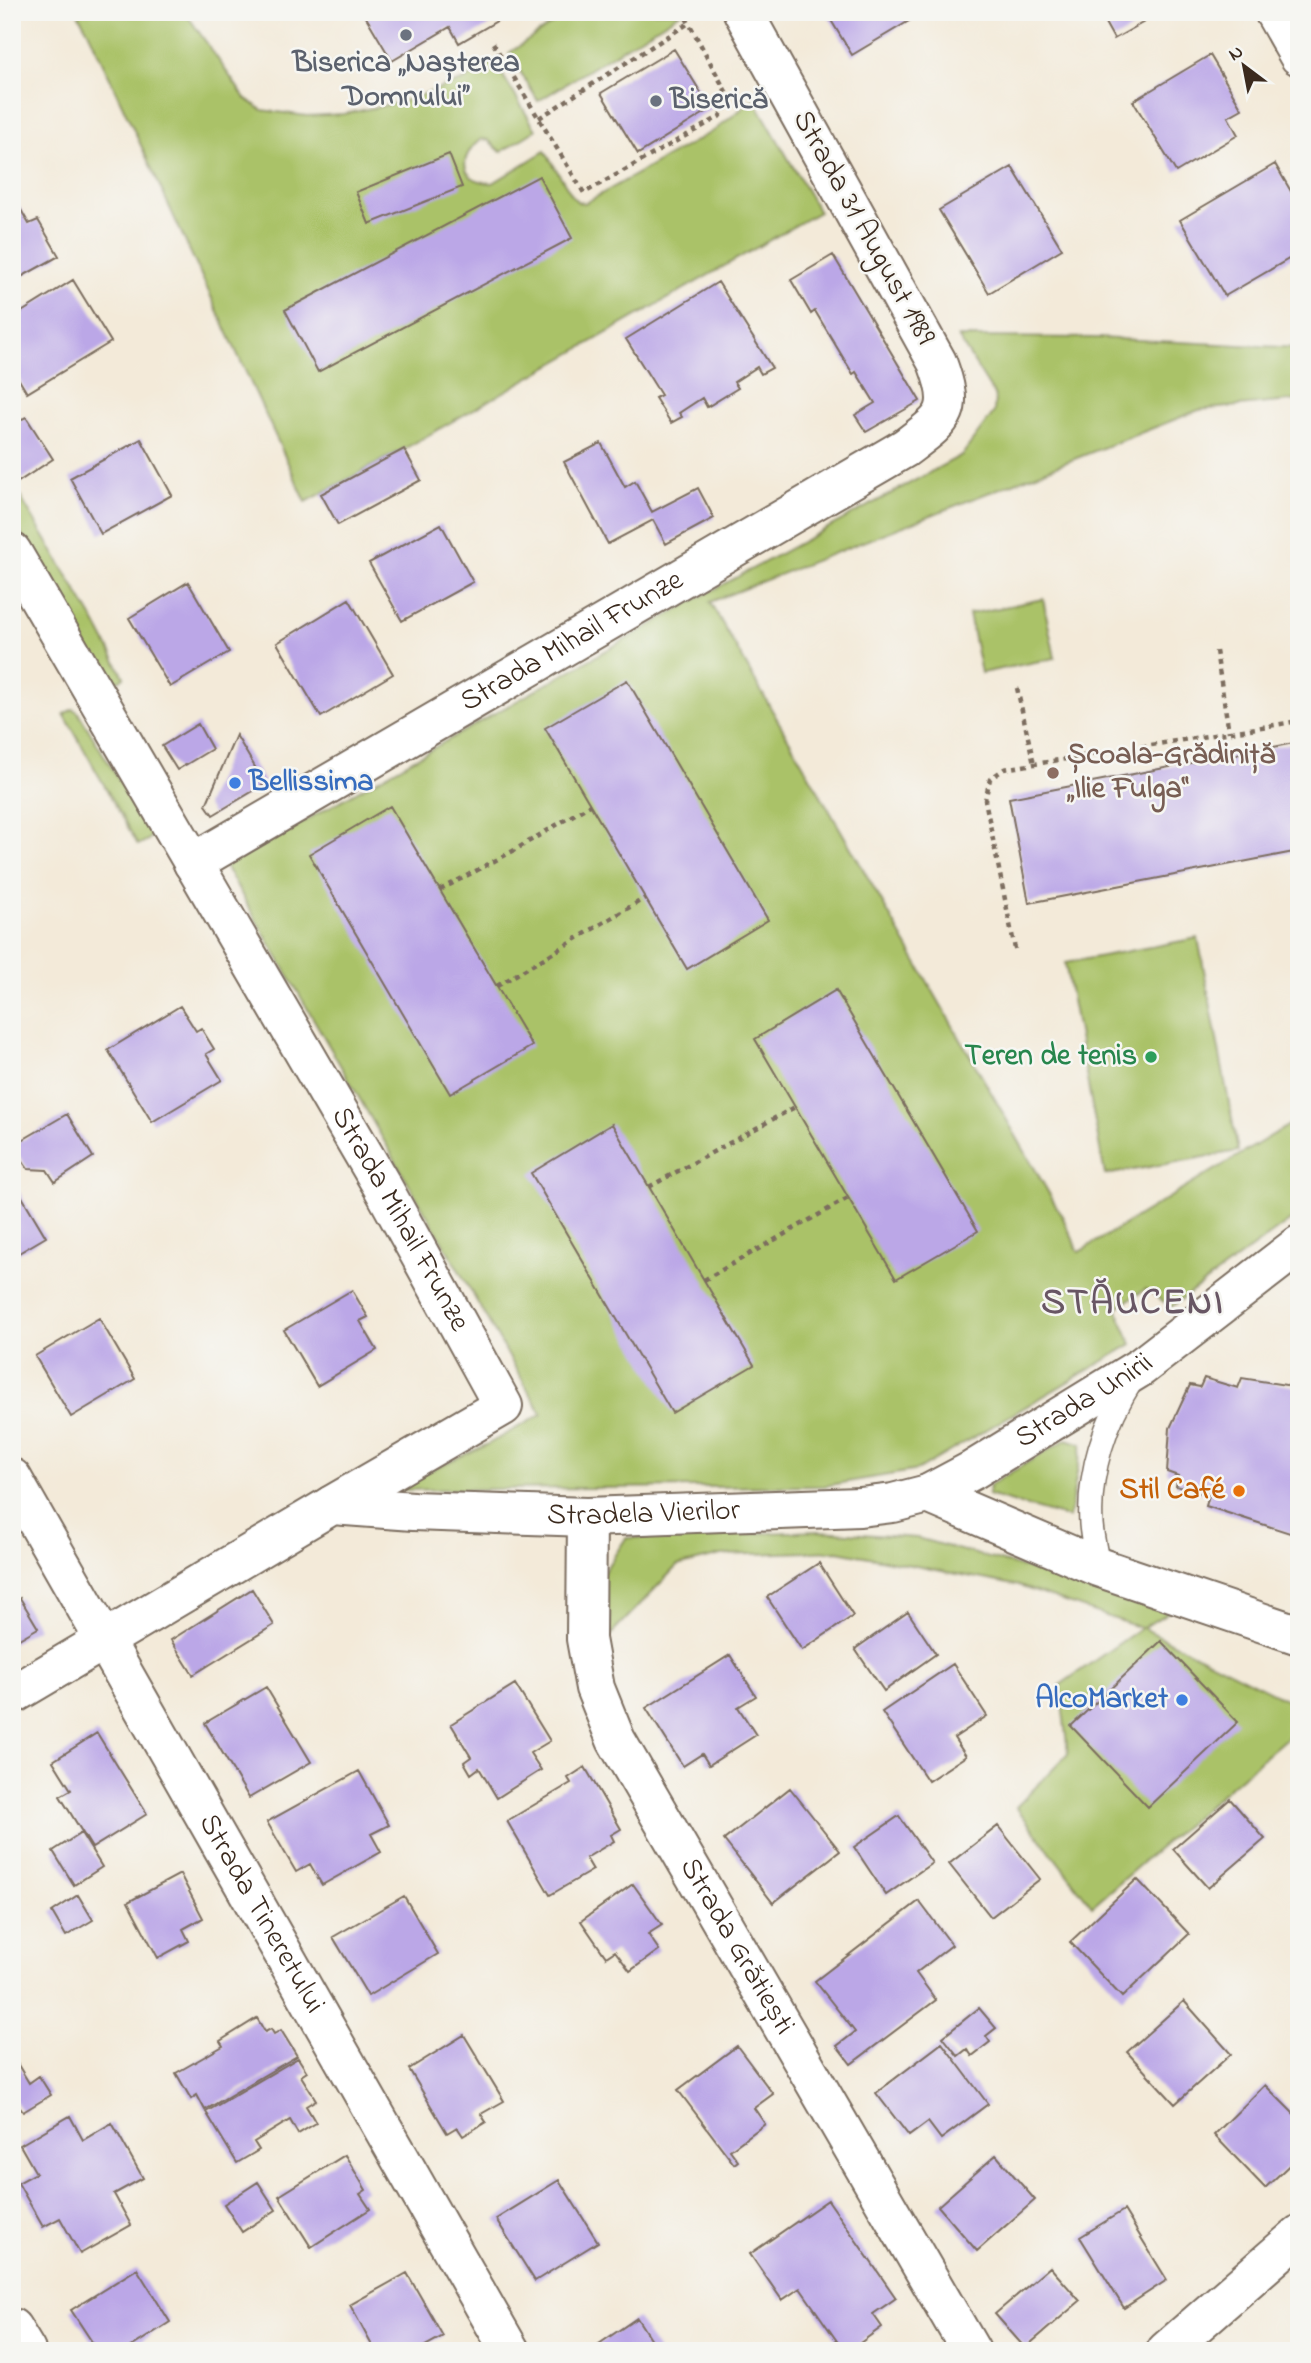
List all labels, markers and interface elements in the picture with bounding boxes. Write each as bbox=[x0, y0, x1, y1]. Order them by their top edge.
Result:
marker: Biserica „Nașterea Domnului” bbox=[398, 27, 414, 43]
north arrow bbox=[1210, 32, 1280, 102]
text: N bbox=[1224, 39, 1249, 69]
place label: Biserica „Nașterea Domnului” bbox=[290, 42, 520, 120]
place label: Biserică bbox=[668, 79, 768, 123]
marker: Biserică bbox=[648, 93, 664, 109]
street label: Strada 31 August 1989 bbox=[780, 102, 946, 354]
street label: Strada Mihail Frunze bbox=[452, 559, 693, 724]
place label: Școala-Grădiniță „Ilie Fulga“ bbox=[1066, 734, 1276, 813]
place label: Bellissima bbox=[247, 761, 374, 805]
marker: Școala-Grădiniță „Ilie Fulga“ bbox=[1045, 765, 1061, 781]
marker: Bellissima bbox=[227, 775, 243, 791]
place label: Teren de tenis bbox=[965, 1035, 1137, 1079]
marker: Teren de tenis bbox=[1143, 1049, 1159, 1065]
street label: Strada Mihail Frunze bbox=[319, 1099, 480, 1341]
district label: STĂUCENI bbox=[1041, 1277, 1225, 1331]
street label: Strada Unirii bbox=[1007, 1343, 1163, 1461]
place label: Stil Café bbox=[1119, 1469, 1227, 1513]
marker: Stil Café bbox=[1231, 1483, 1247, 1499]
street label: Stradela Vierilor bbox=[546, 1489, 741, 1539]
place label: AlcoMarket bbox=[1035, 1678, 1169, 1722]
marker: AlcoMarket bbox=[1174, 1692, 1190, 1708]
street label: Strada Tineretului bbox=[186, 1806, 335, 2022]
street label: Strada Grătiești bbox=[667, 1850, 805, 2044]

